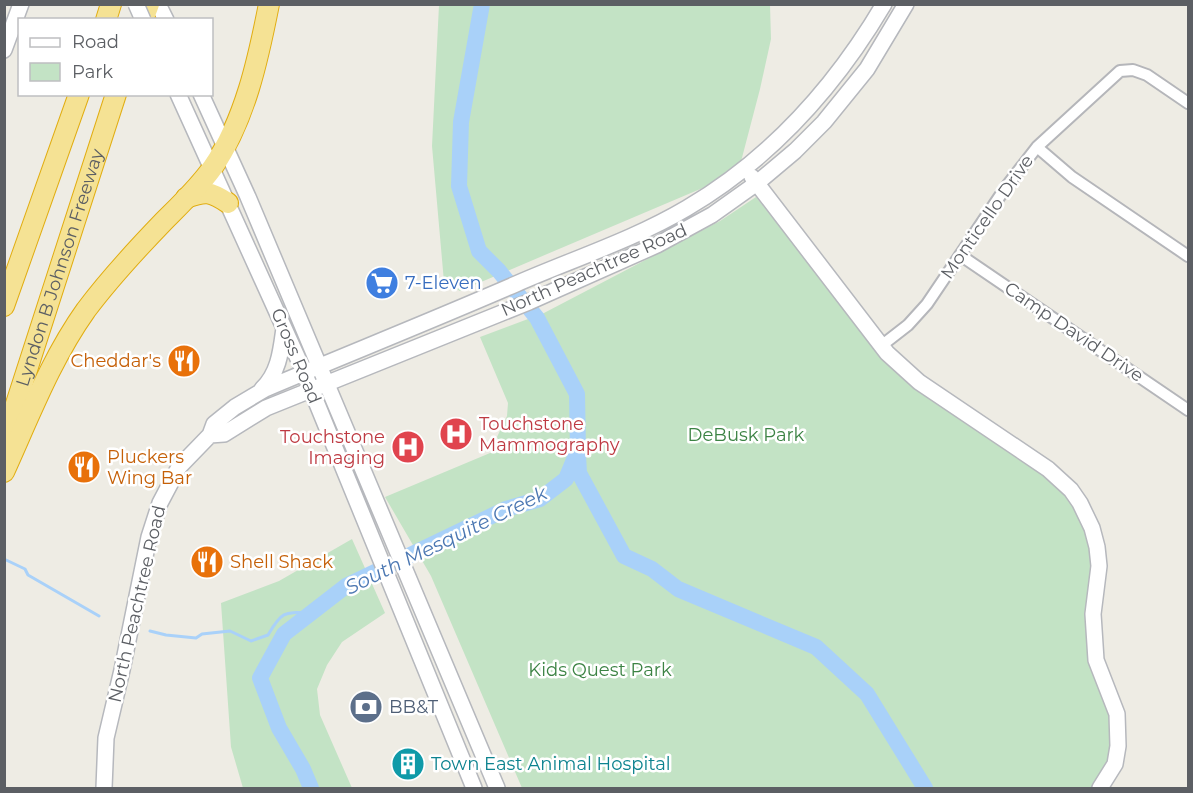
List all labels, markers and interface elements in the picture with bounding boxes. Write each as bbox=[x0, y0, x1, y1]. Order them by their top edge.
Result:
legend bbox=[18, 18, 213, 96]
text: Road bbox=[72, 31, 119, 53]
text: Park bbox=[72, 61, 113, 83]
street label: Lyndon B Johnson Freeway bbox=[11, 146, 109, 389]
street label: Monticello Drive bbox=[936, 151, 1038, 283]
street label: North Peachtree Road bbox=[497, 219, 691, 321]
supermarket icon: 7-Eleven bbox=[364, 265, 400, 301]
place label: 7-Eleven bbox=[405, 272, 482, 294]
street label: Camp David Drive bbox=[1000, 277, 1148, 387]
street label: Gross Road bbox=[266, 305, 326, 407]
restaurant icon: Cheddar's bbox=[166, 343, 202, 379]
place label: Cheddar's bbox=[71, 350, 161, 372]
place label: Touchstone Mammography bbox=[479, 413, 620, 456]
hospital icon: Touchstone Mammography bbox=[438, 416, 474, 452]
park label: DeBusk Park bbox=[688, 424, 805, 446]
place label: Touchstone Imaging bbox=[280, 426, 385, 469]
hospital icon: Touchstone Imaging bbox=[390, 429, 426, 465]
place label: Pluckers Wing Bar bbox=[107, 446, 192, 489]
restaurant icon: Pluckers Wing Bar bbox=[66, 449, 102, 485]
water label: South Mesquite Creek bbox=[341, 480, 552, 599]
street label: North Peachtree Road bbox=[104, 503, 170, 705]
restaurant icon: Shell Shack bbox=[189, 544, 225, 580]
place label: Shell Shack bbox=[230, 551, 333, 573]
park label: Kids Quest Park bbox=[528, 659, 672, 681]
bank icon: BB&T bbox=[348, 689, 384, 725]
place label: BB&T bbox=[389, 696, 439, 718]
building icon: Town East Animal Hospital bbox=[390, 746, 426, 782]
place label: Town East Animal Hospital bbox=[431, 753, 671, 775]

